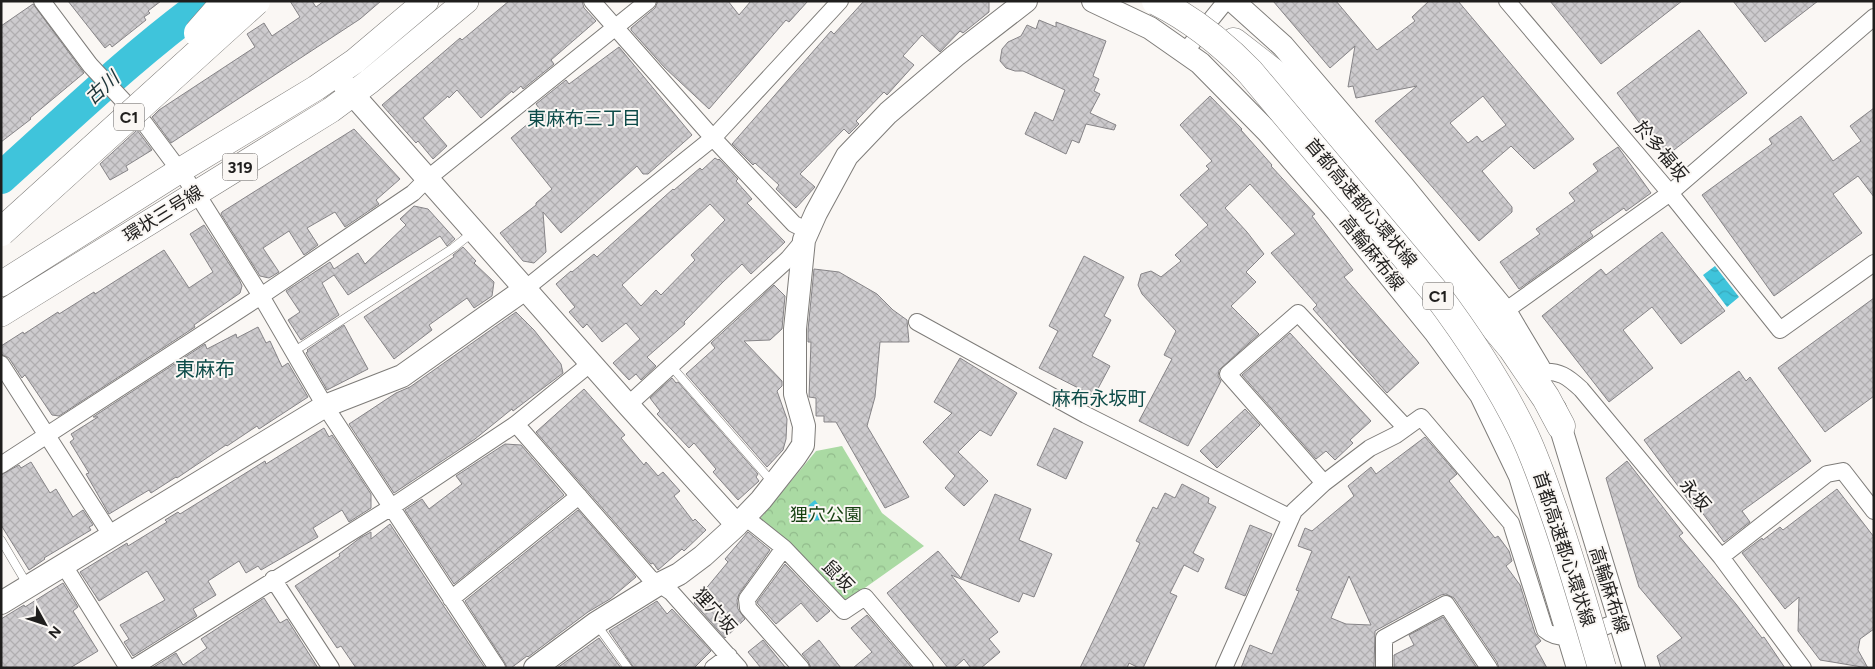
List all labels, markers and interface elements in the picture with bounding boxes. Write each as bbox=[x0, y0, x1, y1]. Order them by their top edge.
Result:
water label: 古川 bbox=[80, 65, 125, 109]
road number: C1 bbox=[114, 104, 144, 130]
district label: 東麻布三丁目 bbox=[527, 107, 641, 130]
street label: 於多福坂 bbox=[1629, 116, 1693, 186]
street label: 首都高速都心環状線 bbox=[1301, 134, 1421, 272]
road number: 319 bbox=[222, 154, 258, 180]
street label: 環状三号線 bbox=[119, 181, 207, 247]
street label: 高輪麻布線 bbox=[1335, 211, 1409, 295]
road number: C1 bbox=[1423, 282, 1453, 310]
district label: 東麻布 bbox=[175, 357, 235, 381]
district label: 麻布永坂町 bbox=[1051, 387, 1147, 410]
street label: 首都高速都心環状線 bbox=[1529, 469, 1599, 629]
street label: 永坂 bbox=[1675, 474, 1715, 516]
park label: 狸穴公園 bbox=[790, 504, 862, 526]
street label: 高輪麻布線 bbox=[1585, 544, 1633, 636]
street label: 鼠坂 bbox=[818, 555, 858, 597]
street label: 狸穴坂 bbox=[689, 584, 741, 638]
north arrow bbox=[20, 599, 70, 649]
text: N bbox=[45, 622, 65, 642]

